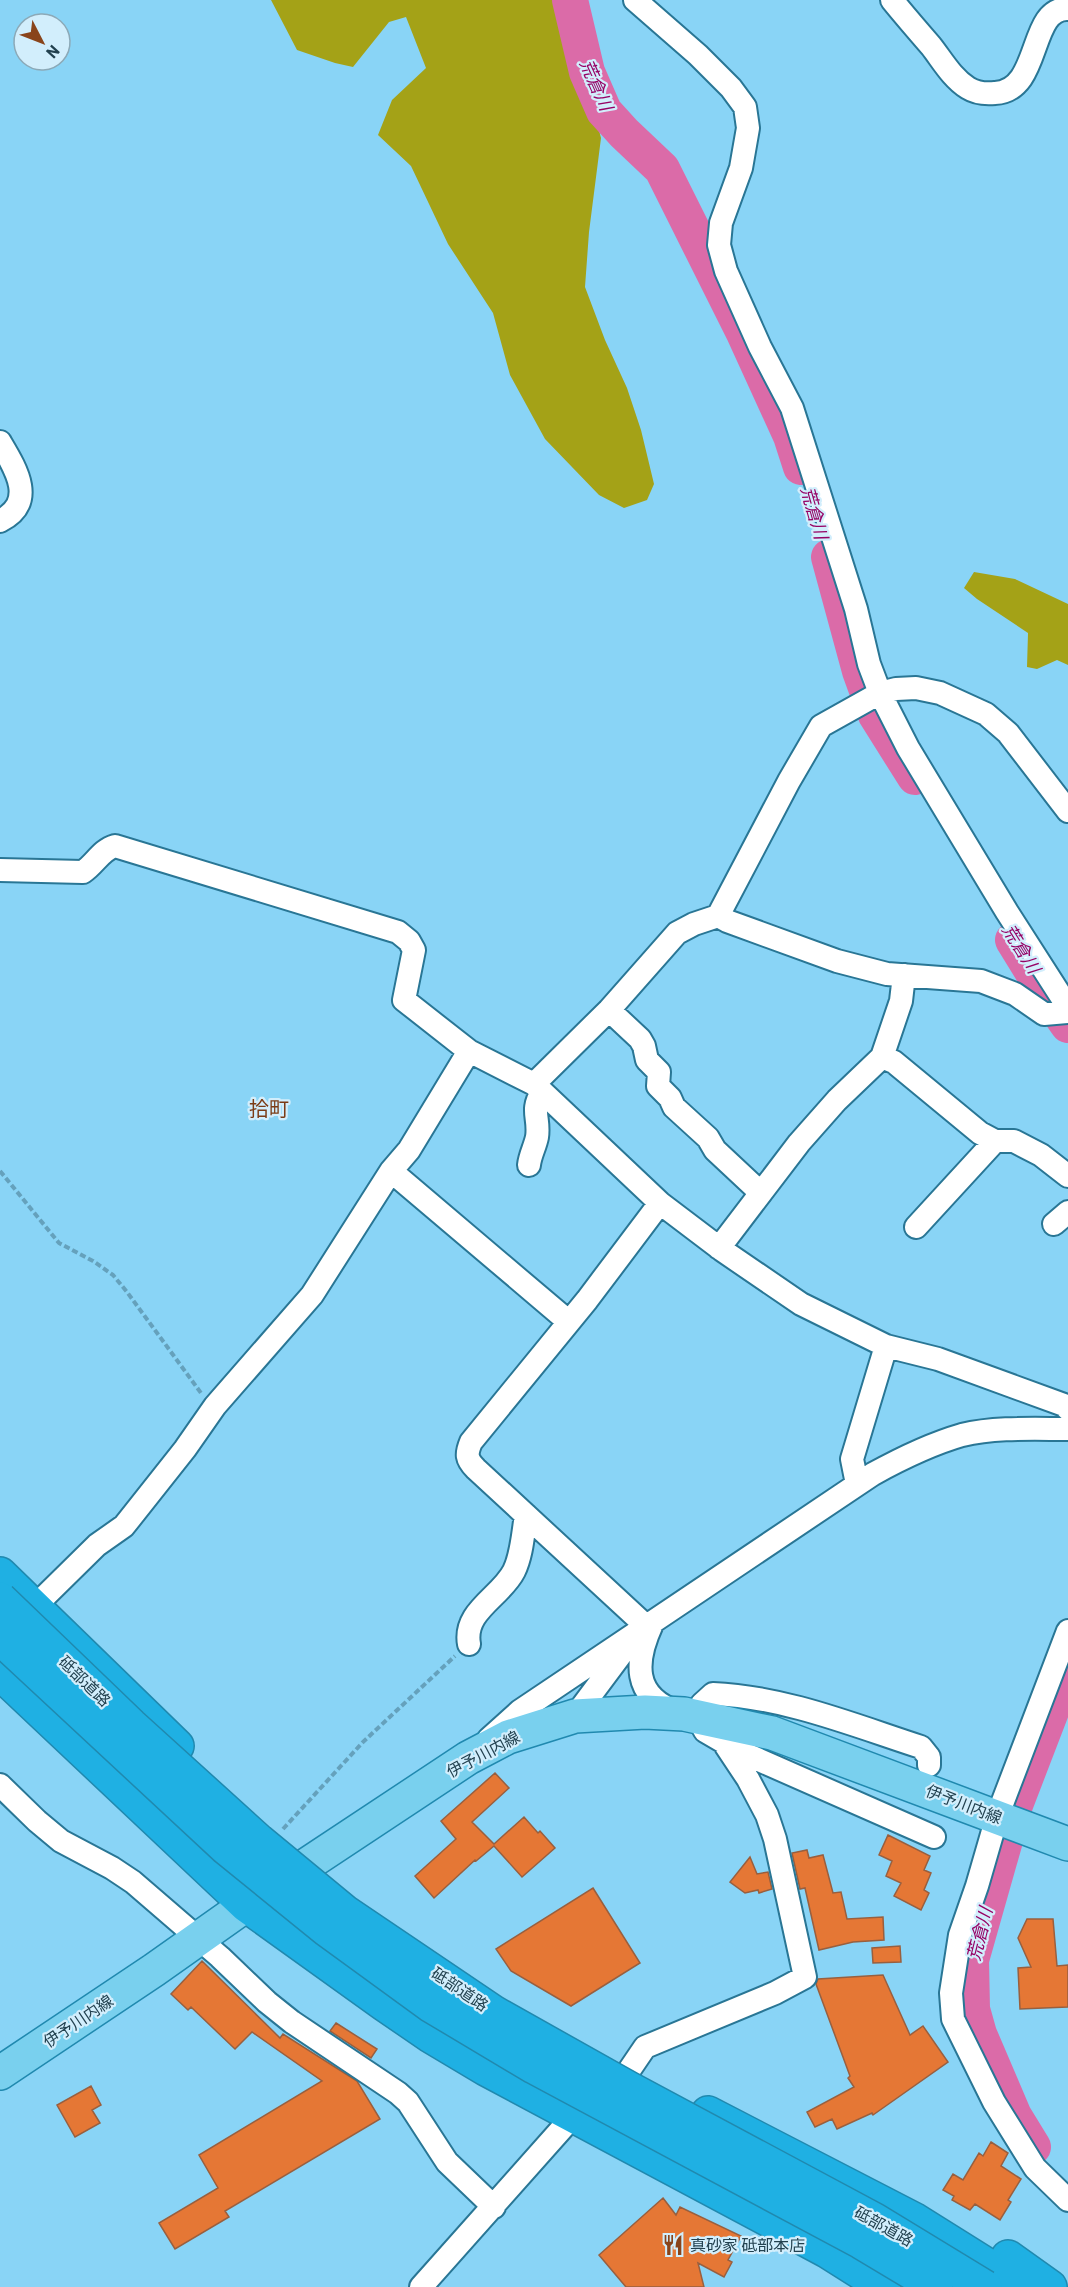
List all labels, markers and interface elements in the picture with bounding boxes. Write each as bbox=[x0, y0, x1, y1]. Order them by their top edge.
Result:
north arrow bbox=[12, 12, 72, 72]
text: N bbox=[43, 42, 64, 63]
water label: 荒倉川 bbox=[576, 55, 619, 116]
water label: 荒倉川 bbox=[797, 484, 834, 544]
water label: 荒倉川 bbox=[998, 920, 1047, 979]
district label: 拾町 bbox=[249, 1096, 289, 1120]
street label: 砥部道路 bbox=[56, 1652, 115, 1710]
street label: 伊予川内線 bbox=[443, 1726, 523, 1781]
street label: 伊予川内線 bbox=[923, 1780, 1005, 1827]
water label: 荒倉川 bbox=[962, 1903, 997, 1963]
street label: 砥部道路 bbox=[428, 1963, 492, 2014]
street label: 伊予川内線 bbox=[39, 1990, 116, 2051]
street label: 砥部道路 bbox=[852, 2202, 917, 2249]
restaurant icon: 真砂家 砥部本店 bbox=[661, 2233, 685, 2257]
place label: 真砂家 砥部本店 bbox=[690, 2235, 805, 2254]

